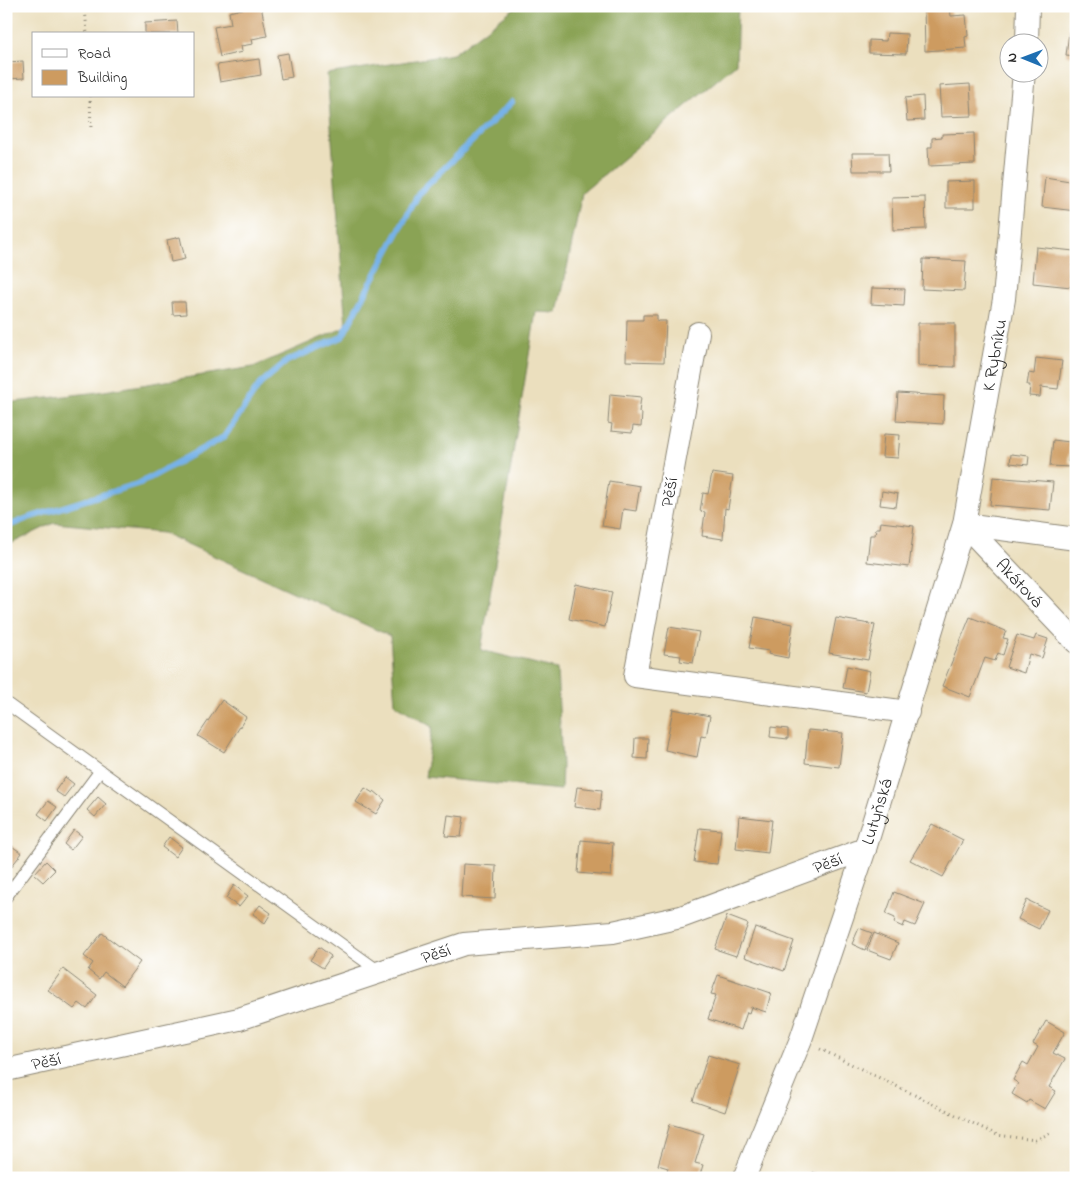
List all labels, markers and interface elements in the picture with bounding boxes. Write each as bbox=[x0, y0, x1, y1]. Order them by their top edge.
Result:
legend bbox=[32, 32, 195, 98]
north arrow bbox=[1000, 32, 1050, 82]
text: Road bbox=[78, 43, 111, 65]
text: N bbox=[1002, 53, 1023, 63]
text: Building bbox=[77, 67, 127, 90]
street label: K Rybníku bbox=[977, 317, 1015, 394]
street label: Pěší bbox=[656, 475, 686, 509]
street label: Akátová bbox=[988, 554, 1048, 615]
street label: Lutyňská bbox=[856, 776, 901, 848]
street label: Pěší bbox=[810, 847, 847, 882]
street label: Pěší bbox=[418, 938, 455, 972]
street label: Pěší bbox=[29, 1047, 64, 1079]

